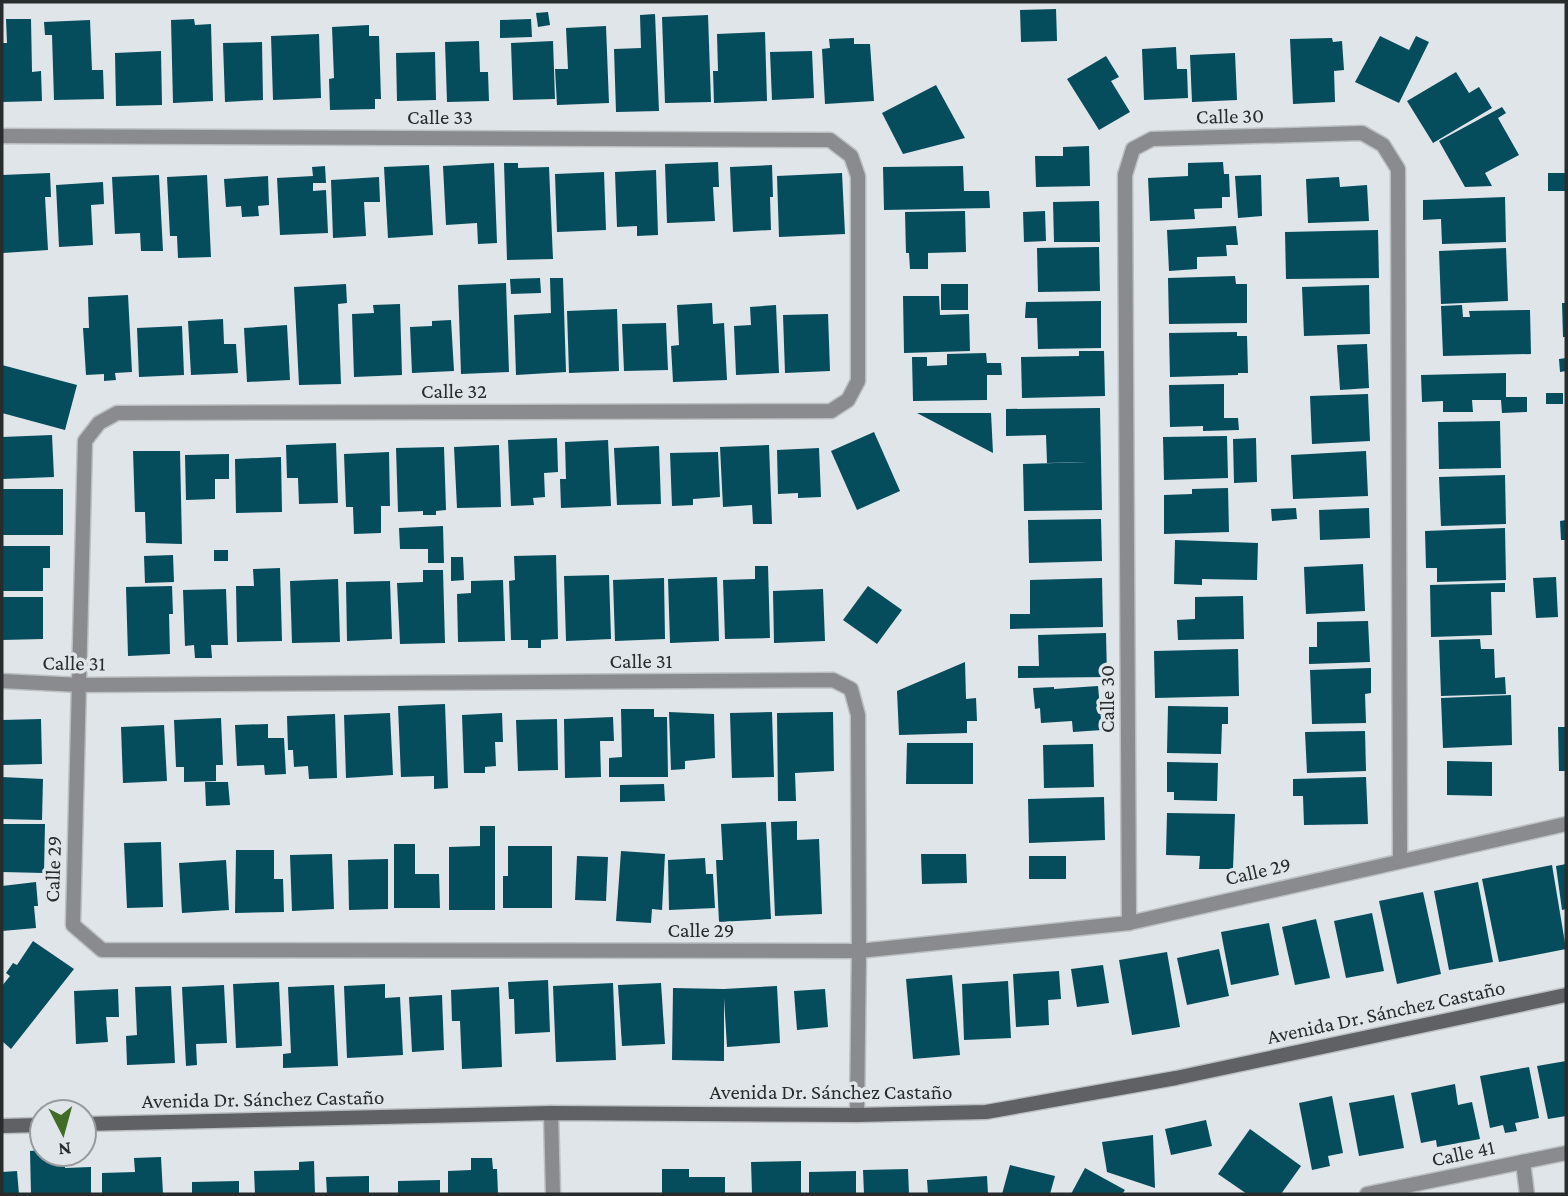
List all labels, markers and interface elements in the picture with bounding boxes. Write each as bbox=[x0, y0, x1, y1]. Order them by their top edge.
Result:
street label: Calle 30 bbox=[1196, 103, 1264, 129]
street label: Calle 33 bbox=[407, 105, 473, 129]
street label: Calle 32 bbox=[421, 379, 487, 403]
street label: Calle 31 bbox=[609, 649, 673, 673]
street label: Calle 31 bbox=[42, 650, 106, 676]
street label: Calle 30 bbox=[1095, 665, 1119, 733]
street label: Calle 29 bbox=[40, 835, 66, 903]
street label: Calle 29 bbox=[1223, 852, 1293, 890]
street label: Calle 29 bbox=[668, 918, 734, 942]
street label: Avenida Dr. Sánchez Castaño bbox=[1265, 975, 1507, 1049]
street label: Avenida Dr. Sánchez Castaño bbox=[710, 1080, 952, 1104]
street label: Avenida Dr. Sánchez Castaño bbox=[141, 1085, 385, 1113]
north arrow bbox=[28, 1098, 98, 1168]
street label: Calle 41 bbox=[1429, 1135, 1497, 1171]
text: N bbox=[57, 1138, 72, 1161]

